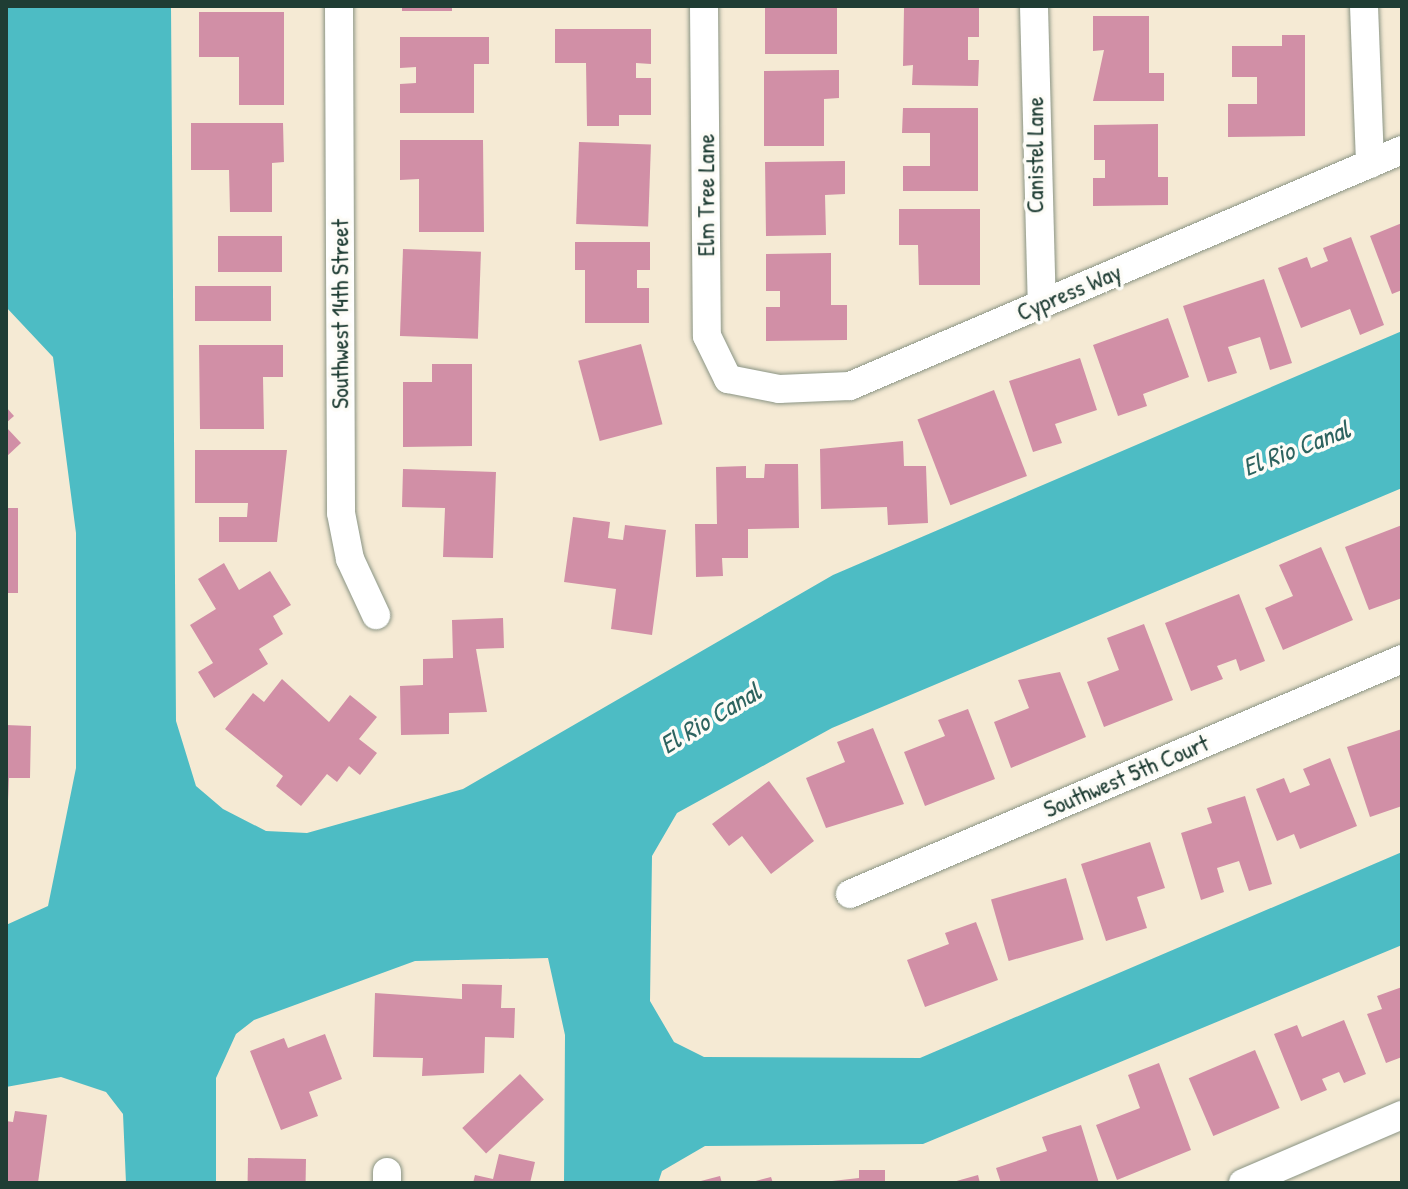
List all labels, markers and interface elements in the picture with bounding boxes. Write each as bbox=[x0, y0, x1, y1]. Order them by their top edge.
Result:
street label: Canistel Lane bbox=[1021, 97, 1049, 213]
street label: Elm Tree Lane bbox=[692, 134, 720, 256]
street label: Southwest 14th Street bbox=[326, 219, 354, 409]
street label: Cypress Way bbox=[1012, 257, 1126, 327]
water label: El Rio Canal bbox=[1238, 413, 1354, 483]
water label: El Rio Canal bbox=[654, 676, 766, 760]
street label: Southwest 5th Court bbox=[1039, 728, 1213, 824]

